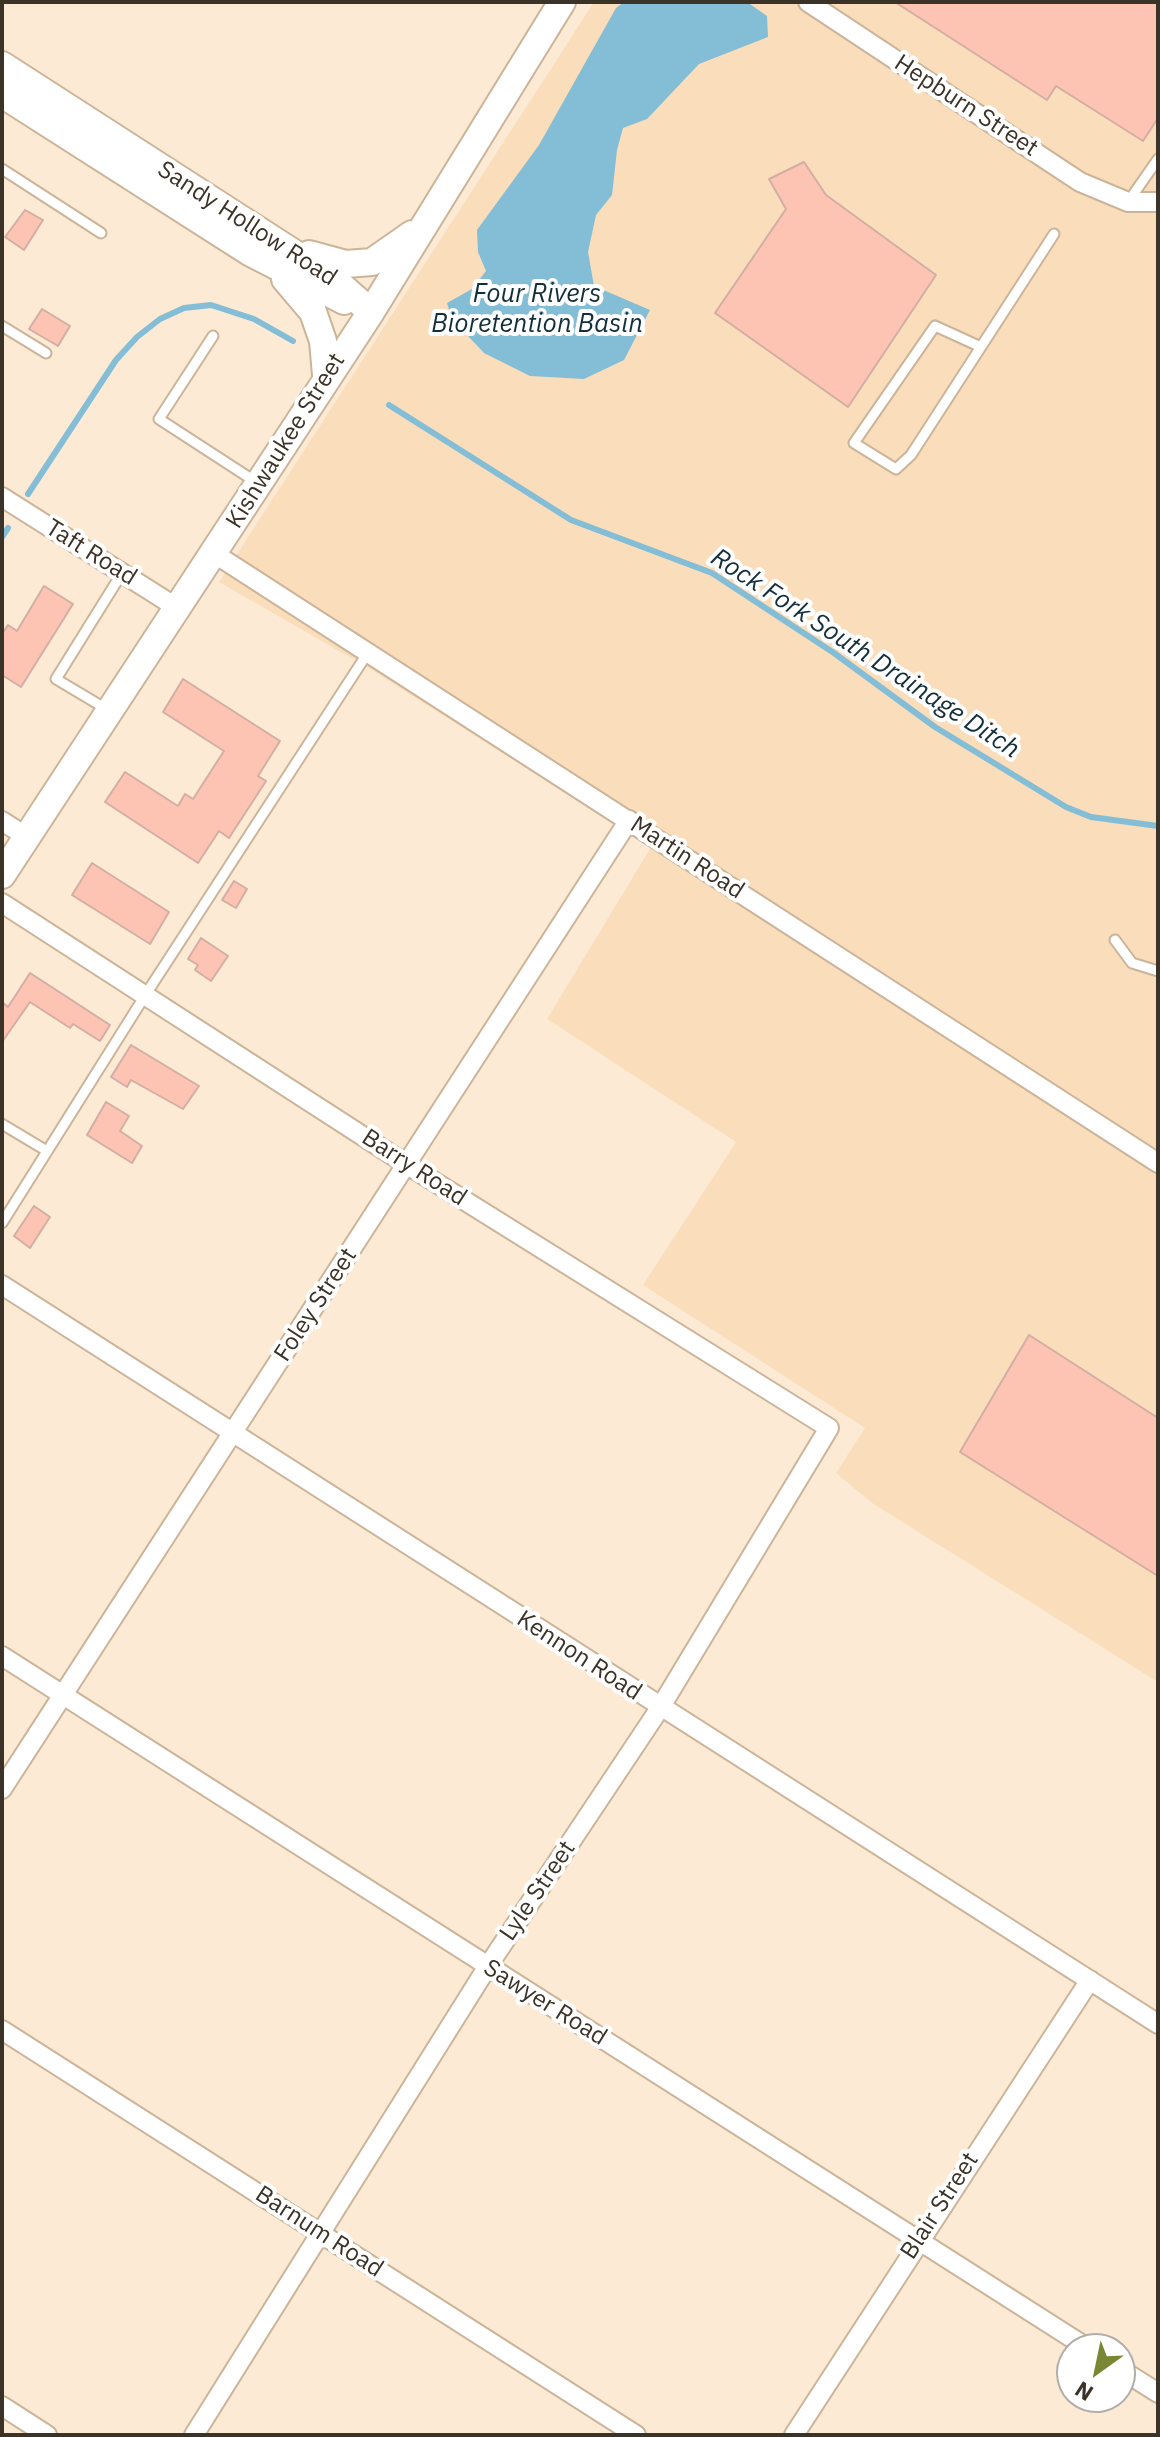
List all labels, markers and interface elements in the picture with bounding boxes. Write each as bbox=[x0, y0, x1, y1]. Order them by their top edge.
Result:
street label: Hepburn Street bbox=[889, 49, 1043, 163]
street label: Sandy Hollow Road bbox=[152, 155, 342, 293]
water label: Four Rivers Bioretention Basin bbox=[431, 278, 643, 340]
street label: Kishwaukee Street bbox=[220, 348, 352, 534]
street label: Taft Road bbox=[40, 514, 142, 592]
water label: Rock Fork South Drainage Ditch bbox=[705, 542, 1025, 766]
street label: Martin Road bbox=[625, 810, 749, 906]
street label: Barry Road bbox=[356, 1123, 472, 1213]
street label: Foley Street bbox=[269, 1243, 363, 1367]
street label: Kennon Road bbox=[511, 1605, 647, 1707]
street label: Lyle Street bbox=[494, 1836, 582, 1946]
street label: Sawyer Road bbox=[478, 1954, 612, 2052]
street label: Blair Street bbox=[895, 2147, 985, 2265]
street label: Barnum Road bbox=[250, 2180, 388, 2284]
north arrow bbox=[1056, 2333, 1136, 2413]
text: N bbox=[1069, 2375, 1098, 2408]

